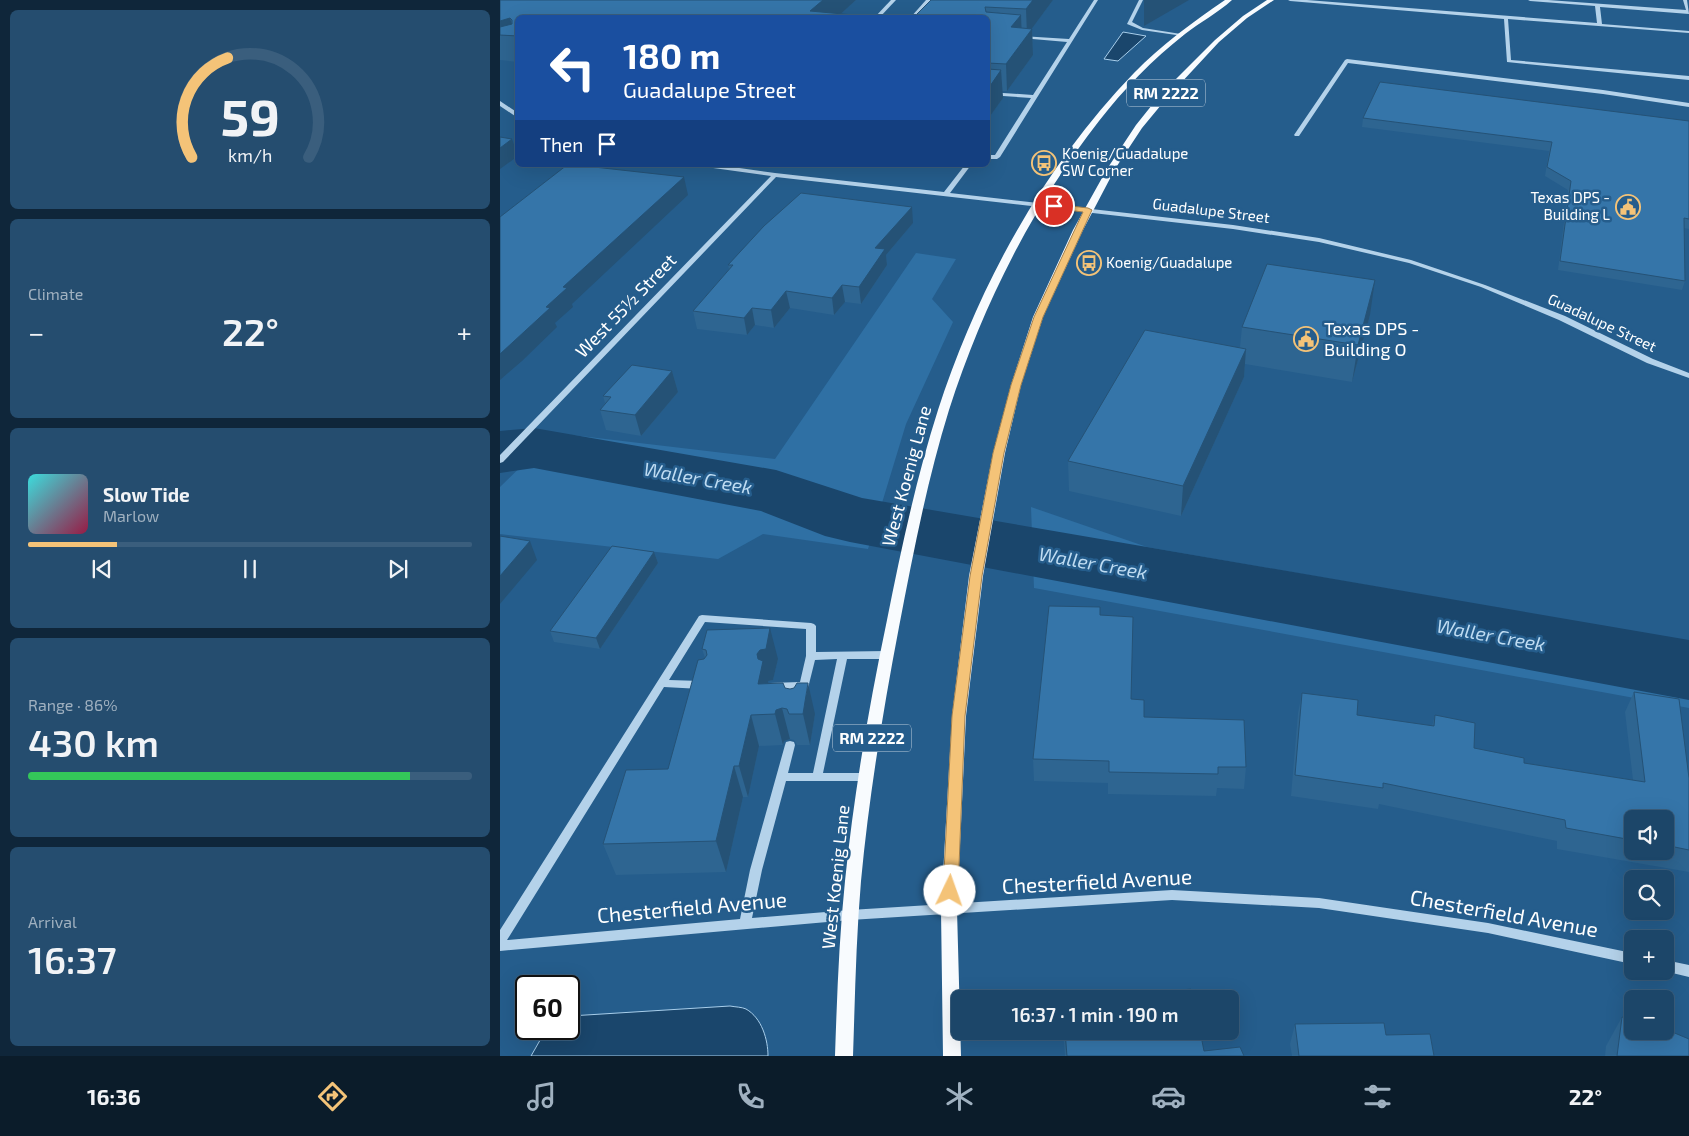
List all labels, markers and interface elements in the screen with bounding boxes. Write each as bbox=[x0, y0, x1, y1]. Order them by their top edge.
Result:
text: 180 m bbox=[623, 34, 720, 76]
icon: left bbox=[540, 35, 605, 100]
text: Guadalupe Street bbox=[623, 76, 796, 102]
road number: RM 2222 bbox=[1127, 80, 1205, 106]
text: 59 bbox=[220, 84, 280, 146]
icon: arrive bbox=[593, 130, 621, 158]
text: Then bbox=[540, 133, 583, 156]
text: km/h bbox=[228, 144, 272, 166]
place label: Koenig/Guadalupe SW Corner bbox=[1062, 144, 1188, 179]
bus stop icon: Koenig/Guadalupe SW Corner bbox=[1031, 150, 1057, 176]
pin bbox=[1033, 185, 1075, 227]
place label: Texas DPS - Building L bbox=[1530, 188, 1610, 223]
icon: arrive bbox=[1040, 192, 1068, 220]
street label: Guadalupe Street bbox=[1152, 194, 1271, 226]
public building icon: Texas DPS - Building L bbox=[1615, 194, 1641, 220]
street label: West 55½ Street bbox=[570, 249, 680, 362]
bus stop icon: Koenig/Guadalupe bbox=[1076, 250, 1102, 276]
place label: Koenig/Guadalupe bbox=[1106, 253, 1232, 271]
text: Climate bbox=[28, 284, 83, 303]
street label: Guadalupe Street bbox=[1545, 289, 1660, 355]
text: 22° bbox=[222, 308, 279, 354]
text: − bbox=[28, 315, 44, 349]
text: + bbox=[457, 315, 472, 349]
place label: Texas DPS - Building O bbox=[1324, 317, 1419, 360]
public building icon: Texas DPS - Building O bbox=[1293, 326, 1319, 352]
street label: West Koenig Lane bbox=[877, 403, 935, 549]
water label: Waller Creek bbox=[642, 457, 754, 498]
text: Slow Tide bbox=[103, 483, 190, 506]
text: Marlow bbox=[103, 506, 159, 525]
water label: Waller Creek bbox=[1037, 542, 1149, 583]
icon: previous bbox=[88, 555, 116, 583]
icon: pause bbox=[236, 555, 264, 583]
icon: next bbox=[384, 555, 412, 583]
water label: Waller Creek bbox=[1435, 614, 1547, 655]
text: Range · 86% bbox=[28, 695, 118, 714]
text: 430 km bbox=[28, 719, 159, 765]
road number: RM 2222 bbox=[833, 724, 911, 751]
street label: West Koenig Lane bbox=[816, 804, 854, 950]
map controls bbox=[1624, 810, 1674, 1040]
button: sound bbox=[1624, 810, 1674, 860]
street label: Chesterfield Avenue bbox=[1001, 863, 1193, 898]
position arrow bbox=[923, 864, 975, 916]
button: search bbox=[1624, 870, 1674, 920]
street label: Chesterfield Avenue bbox=[1408, 884, 1600, 941]
street label: Chesterfield Avenue bbox=[596, 886, 788, 927]
text: Arrival bbox=[28, 912, 77, 931]
button: + bbox=[1624, 930, 1674, 980]
text: 16:37 bbox=[28, 936, 117, 982]
speed limit sign: 60 bbox=[515, 975, 580, 1040]
button: − bbox=[1624, 990, 1674, 1040]
text: 16:37 · 1 min · 190 m bbox=[1012, 1003, 1178, 1026]
icon: directions bbox=[315, 1079, 350, 1114]
icon: music bbox=[524, 1079, 559, 1114]
icon: phone bbox=[733, 1079, 768, 1114]
icon: climate bbox=[942, 1079, 977, 1114]
icon: car bbox=[1151, 1079, 1186, 1114]
icon: filters bbox=[1360, 1079, 1395, 1114]
text: 16:36 bbox=[87, 1083, 141, 1109]
text: 22° bbox=[1569, 1083, 1602, 1109]

